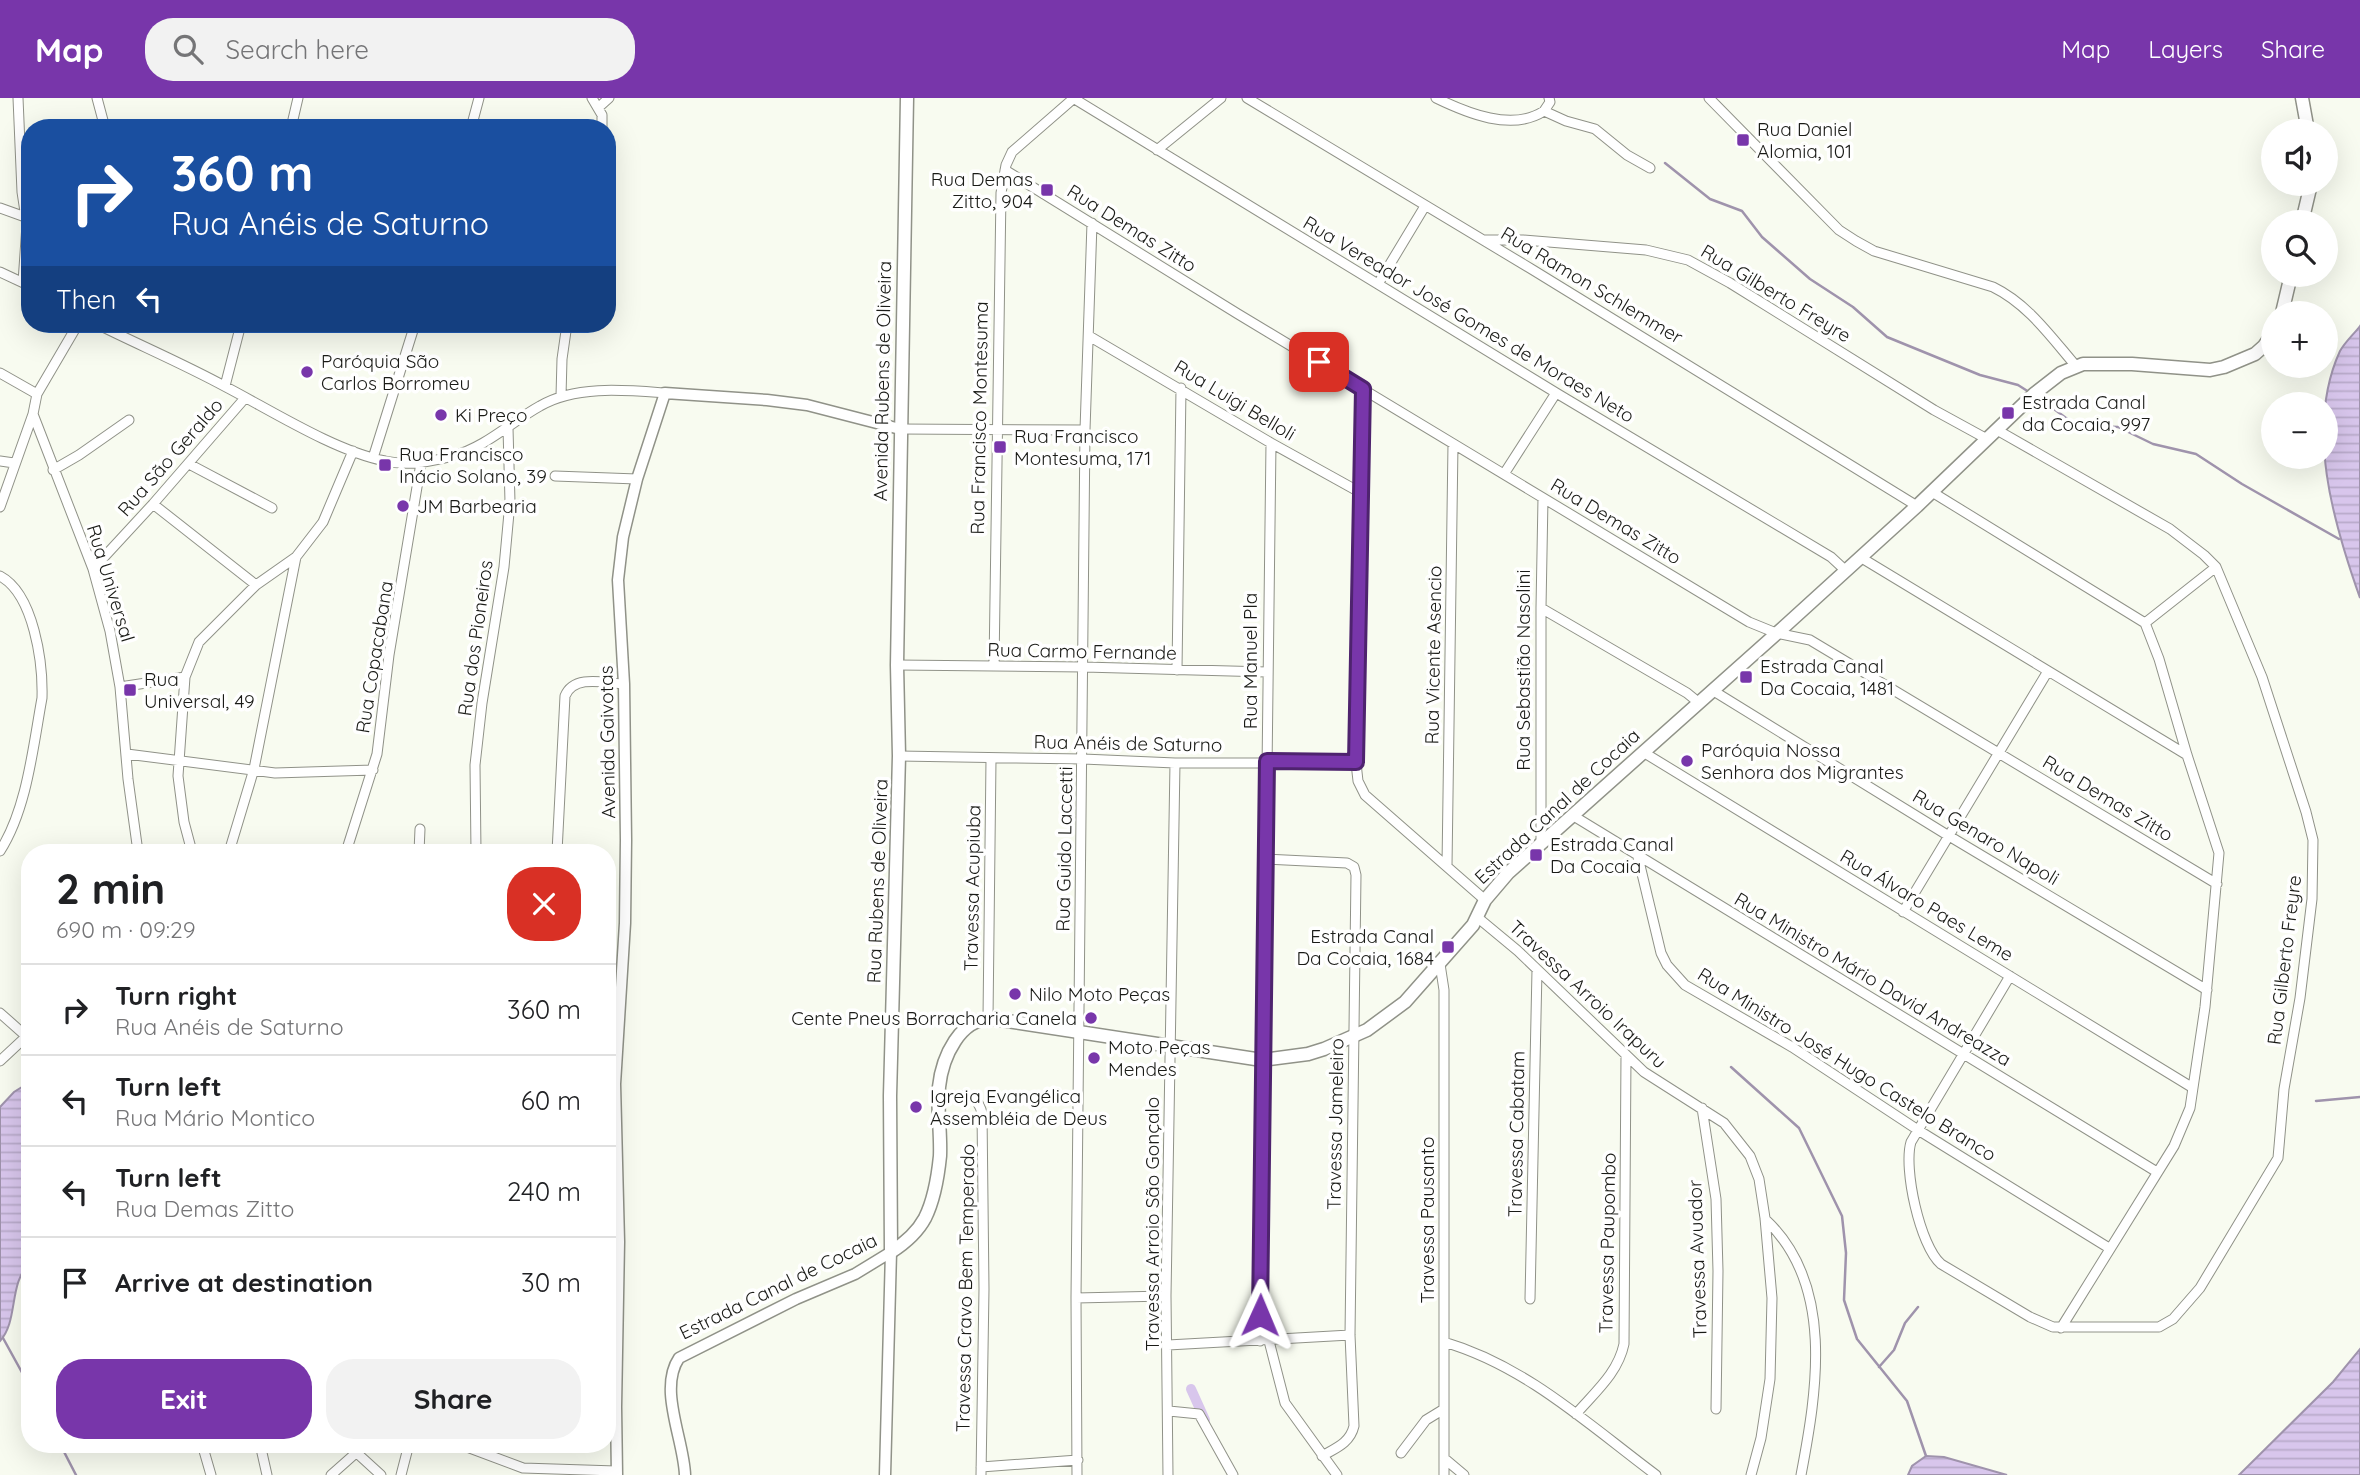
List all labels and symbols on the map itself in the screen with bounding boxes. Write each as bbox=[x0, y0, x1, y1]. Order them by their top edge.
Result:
place label: Rua Daniel Alomia, 101 bbox=[1757, 117, 1852, 163]
marker: Rua Daniel Alomia, 101 bbox=[1735, 132, 1751, 148]
place label: Rua Demas Zitto, 904 bbox=[931, 167, 1033, 213]
street label: Rua Demas Zitto bbox=[1063, 179, 1201, 277]
marker: Rua Demas Zitto, 904 bbox=[1039, 182, 1055, 198]
street label: Rua Vereador José Gomes de Moraes Neto bbox=[1299, 210, 1639, 428]
street label: Rua Ramon Schlemmer bbox=[1497, 221, 1688, 349]
street label: Rua Gilberto Freyre bbox=[1697, 239, 1855, 347]
street label: Avenida Rubens de Oliveira bbox=[868, 261, 896, 501]
street label: Rua Francisco Montesuma bbox=[965, 301, 993, 535]
pin bbox=[1289, 332, 1349, 392]
place label: Paróquia São Carlos Borromeu bbox=[321, 349, 470, 395]
street label: Rua Luigi Belloli bbox=[1170, 354, 1300, 446]
marker: Paróquia São Carlos Borromeu bbox=[299, 364, 315, 380]
place label: Estrada Canal da Cocaia, 997 bbox=[2022, 390, 2151, 436]
street label: Rua São Geraldo bbox=[112, 393, 228, 521]
place label: Ki Preço bbox=[455, 403, 527, 427]
marker: Estrada Canal da Cocaia, 997 bbox=[2000, 405, 2016, 421]
marker: Ki Preço bbox=[433, 407, 449, 423]
place label: Rua Francisco Montesuma, 171 bbox=[1014, 424, 1151, 470]
marker: Rua Francisco Montesuma, 171 bbox=[992, 439, 1008, 455]
place label: Rua Francisco Inácio Solano, 39 bbox=[399, 442, 547, 488]
marker: Rua Francisco Inácio Solano, 39 bbox=[377, 457, 393, 473]
street label: Rua Demas Zitto bbox=[1546, 473, 1686, 569]
place label: JM Barbearia bbox=[417, 494, 537, 518]
marker: JM Barbearia bbox=[395, 498, 411, 514]
street label: Rua Universal bbox=[82, 521, 140, 645]
street label: Rua dos Pioneiros bbox=[452, 558, 498, 717]
street label: Rua Vicente Asencio bbox=[1419, 565, 1447, 745]
street label: Rua Sebastião Nasolini bbox=[1511, 569, 1535, 771]
street label: Rua Copacabana bbox=[350, 579, 398, 735]
street label: Rua Manuel Pla bbox=[1238, 593, 1262, 729]
street label: Rua Carmo Fernande bbox=[987, 637, 1177, 665]
place label: Estrada Canal Da Cocaia, 1481 bbox=[1760, 654, 1894, 700]
street label: Avenida Gaivotas bbox=[594, 665, 620, 819]
place label: Rua Universal, 49 bbox=[144, 667, 255, 713]
marker: Estrada Canal Da Cocaia, 1481 bbox=[1738, 669, 1754, 685]
marker: Rua Universal, 49 bbox=[122, 682, 138, 698]
street label: Estrada Canal de Cocaia bbox=[1469, 723, 1645, 889]
street label: Rua Anéis de Saturno bbox=[1033, 729, 1223, 757]
place label: Paróquia Nossa Senhora dos Migrantes bbox=[1701, 738, 1904, 784]
street label: Rua Demas Zitto bbox=[2038, 750, 2178, 846]
marker: Paróquia Nossa Senhora dos Migrantes bbox=[1679, 753, 1695, 769]
street label: Rua Guido Laccetti bbox=[1051, 766, 1077, 932]
street label: Rua Rubens de Oliveira bbox=[861, 778, 893, 984]
street label: Rua Genaro Napoli bbox=[1908, 784, 2064, 890]
street label: Travessa Acupiuba bbox=[959, 805, 985, 971]
place label: Estrada Canal Da Cocaia bbox=[1550, 832, 1674, 878]
street label: Rua Álvaro Paes Leme bbox=[1836, 844, 2018, 966]
marker: Estrada Canal Da Cocaia bbox=[1528, 847, 1544, 863]
street label: Rua Gilberto Freyre bbox=[2262, 874, 2306, 1046]
street label: Rua Ministro Mário David Andreazza bbox=[1730, 887, 2016, 1071]
street label: Travessa Arroio Irapuru bbox=[1504, 915, 1672, 1073]
place label: Estrada Canal Da Cocaia, 1684 bbox=[1296, 924, 1434, 970]
marker: Estrada Canal Da Cocaia, 1684 bbox=[1440, 939, 1456, 955]
street label: Rua Ministro José Hugo Castelo Branco bbox=[1693, 962, 2001, 1166]
place label: Nilo Moto Peças bbox=[1029, 982, 1170, 1006]
marker: Nilo Moto Peças bbox=[1007, 986, 1023, 1002]
place label: Cente Pneus Borracharia Canela bbox=[791, 1006, 1077, 1030]
marker: Cente Pneus Borracharia Canela bbox=[1083, 1010, 1099, 1026]
place label: Moto Peças Mendes bbox=[1108, 1035, 1210, 1081]
street label: Travessa Jameleiro bbox=[1322, 1038, 1348, 1210]
marker: Moto Peças Mendes bbox=[1086, 1050, 1102, 1066]
street label: Travessa Cabatam bbox=[1503, 1051, 1529, 1217]
place label: Igreja Evangélica Assembléia de Deus bbox=[930, 1084, 1107, 1130]
street label: Travessa Arroio São Gonçalo bbox=[1140, 1097, 1164, 1351]
marker: Igreja Evangélica Assembléia de Deus bbox=[908, 1099, 924, 1115]
street label: Travessa Pausanto bbox=[1415, 1137, 1439, 1303]
street label: Travessa Cravo Bem Temperado bbox=[950, 1144, 980, 1432]
street label: Travessa Paupombo bbox=[1593, 1152, 1621, 1334]
street label: Travessa Avuador bbox=[1682, 1179, 1712, 1339]
street label: Estrada Canal de Cocaia bbox=[675, 1228, 881, 1344]
position arrow bbox=[1223, 1278, 1297, 1352]

